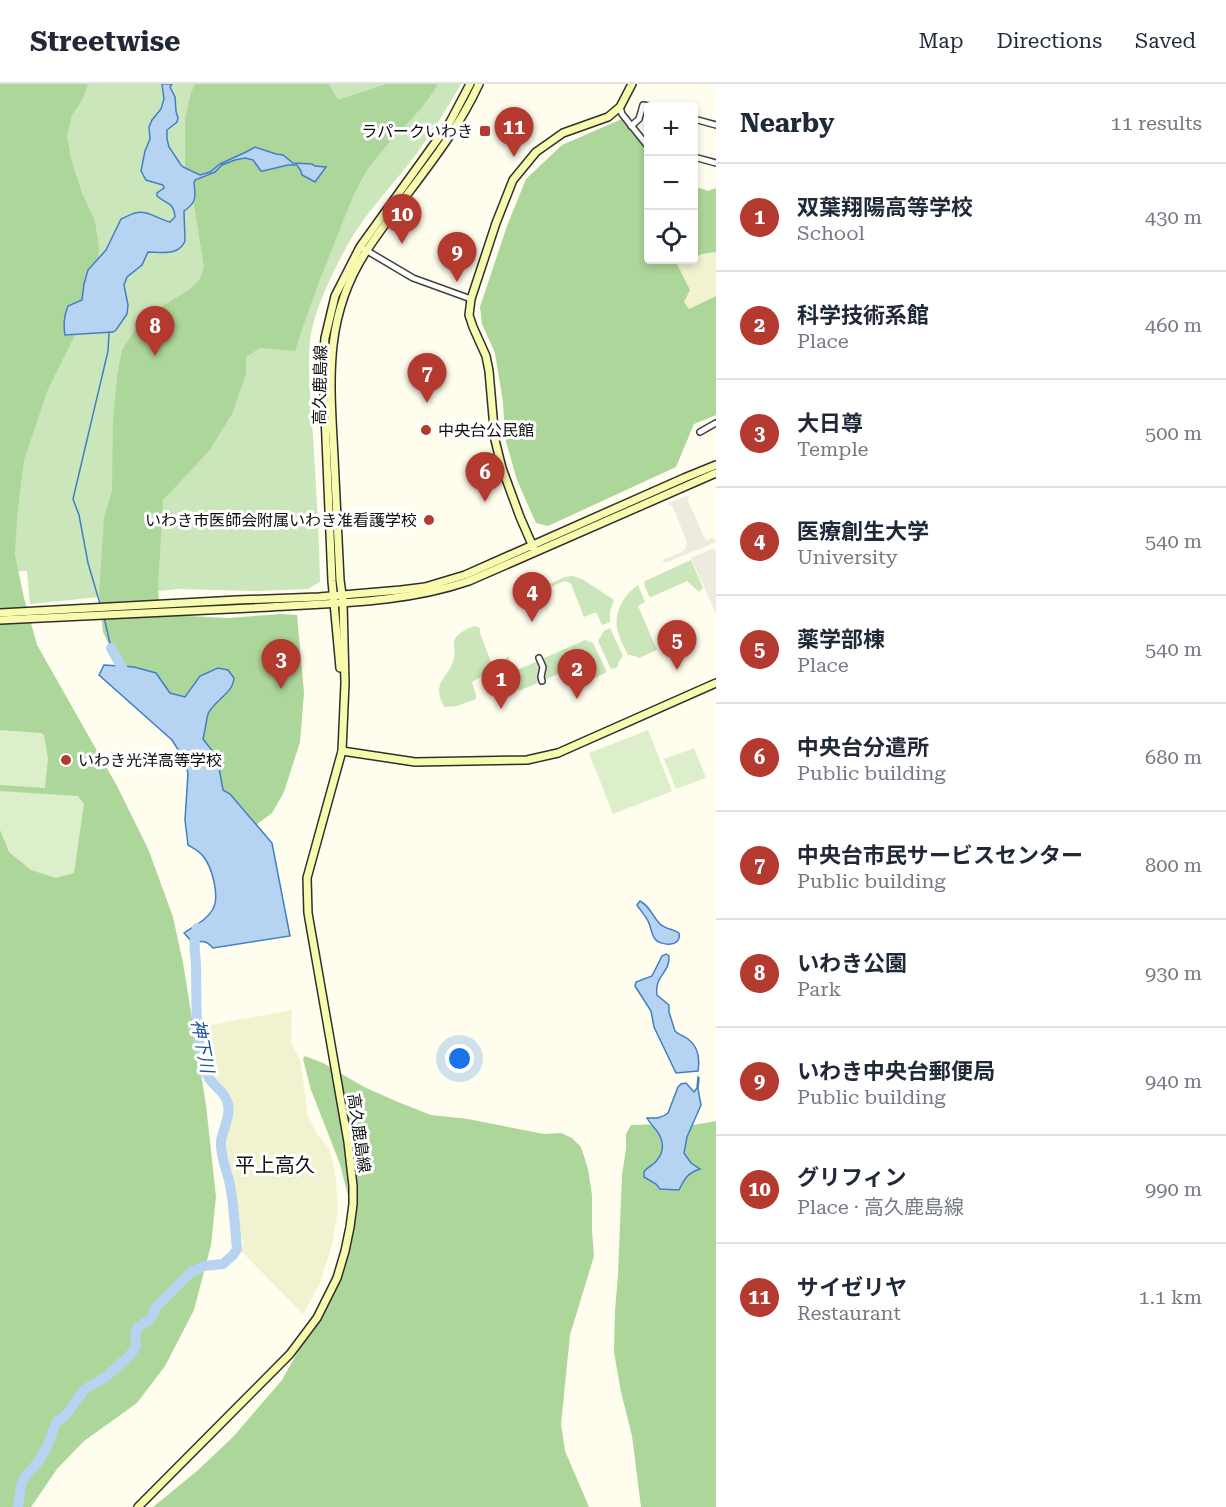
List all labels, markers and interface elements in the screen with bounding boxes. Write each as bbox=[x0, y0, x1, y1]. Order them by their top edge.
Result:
text: Streetwise bbox=[30, 25, 181, 58]
text: Map bbox=[919, 29, 963, 53]
text: Directions bbox=[996, 29, 1102, 53]
text: Saved bbox=[1135, 29, 1196, 53]
map controls bbox=[644, 102, 698, 264]
button: + bbox=[644, 102, 698, 156]
pin: 11 bbox=[494, 107, 534, 157]
text: Nearby bbox=[740, 108, 834, 138]
text: 11 results bbox=[1111, 111, 1202, 135]
place label: ラパークいわき bbox=[361, 122, 473, 141]
marker: ラパークいわき bbox=[478, 124, 492, 138]
button: − bbox=[644, 156, 698, 210]
pin: 10 bbox=[382, 194, 422, 244]
text: 双葉翔陽高等学校 bbox=[797, 195, 973, 220]
text: 1 bbox=[754, 205, 765, 229]
text: 430 m bbox=[1145, 205, 1202, 229]
button: locate bbox=[644, 210, 698, 264]
text: School bbox=[797, 221, 865, 245]
pin: 9 bbox=[438, 232, 476, 282]
text: 科学技術系館 bbox=[797, 303, 929, 328]
pin: 8 bbox=[136, 306, 174, 356]
text: 2 bbox=[754, 313, 765, 337]
text: 460 m bbox=[1145, 313, 1202, 337]
text: Place bbox=[797, 329, 849, 353]
street label: 高久鹿島線 bbox=[310, 345, 330, 425]
pin: 7 bbox=[408, 354, 446, 403]
text: 大日尊 bbox=[797, 411, 863, 436]
place label: 中央台公民館 bbox=[438, 421, 534, 440]
text: 3 bbox=[754, 421, 765, 445]
text: 500 m bbox=[1145, 421, 1202, 445]
marker: 中央台公民館 bbox=[419, 423, 433, 437]
text: Temple bbox=[797, 437, 869, 461]
pin: 6 bbox=[466, 452, 504, 502]
place label: いわき市医師会附属いわき准看護学校 bbox=[145, 511, 417, 530]
marker: いわき市医師会附属いわき准看護学校 bbox=[422, 513, 436, 527]
text: 医療創生大学 bbox=[797, 519, 929, 544]
text: 4 bbox=[754, 529, 765, 553]
text: 540 m bbox=[1145, 529, 1202, 553]
text: University bbox=[797, 545, 898, 569]
pin: 4 bbox=[512, 572, 552, 622]
pin: 5 bbox=[658, 620, 696, 670]
text: 薬学部棟 bbox=[797, 627, 885, 652]
text: 5 bbox=[754, 637, 765, 661]
text: 540 m bbox=[1145, 637, 1202, 661]
pin: 3 bbox=[262, 640, 300, 689]
pin: 2 bbox=[558, 650, 596, 699]
text: Place bbox=[797, 653, 849, 677]
pin: 1 bbox=[482, 660, 520, 709]
text: 中央台分遣所 bbox=[797, 735, 929, 760]
text: 6 bbox=[754, 745, 765, 769]
text: 680 m bbox=[1145, 745, 1202, 769]
place label: いわき光洋高等学校 bbox=[78, 751, 222, 770]
marker: いわき光洋高等学校 bbox=[59, 753, 73, 767]
text: Public building bbox=[797, 761, 946, 785]
text: 中央台市民サービスセンター bbox=[797, 843, 1083, 868]
text: 7 bbox=[754, 853, 765, 877]
text: 800 m bbox=[1145, 853, 1202, 877]
text: Public building bbox=[797, 869, 946, 893]
text: いわき公園 bbox=[797, 951, 907, 976]
text: 8 bbox=[754, 961, 765, 985]
text: 930 m bbox=[1145, 961, 1202, 985]
text: Park bbox=[797, 977, 841, 1001]
water label: 神下川 bbox=[188, 1017, 219, 1076]
your location bbox=[445, 1044, 474, 1073]
text: いわき中央台郵便局 bbox=[797, 1059, 995, 1084]
text: 9 bbox=[754, 1069, 765, 1093]
text: 940 m bbox=[1145, 1069, 1202, 1093]
text: Public building bbox=[797, 1085, 946, 1109]
street label: 高久鹿島線 bbox=[344, 1092, 374, 1174]
district label: 平上高久 bbox=[235, 1153, 315, 1177]
text: グリフィン bbox=[797, 1165, 907, 1190]
text: 10 bbox=[748, 1177, 771, 1201]
text: 990 m bbox=[1145, 1177, 1202, 1201]
text: Place · 高久鹿島線 bbox=[797, 1195, 964, 1219]
text: サイゼリヤ bbox=[797, 1275, 907, 1300]
text: 11 bbox=[748, 1285, 771, 1309]
text: 1.1 km bbox=[1138, 1285, 1202, 1309]
text: Restaurant bbox=[797, 1301, 901, 1325]

